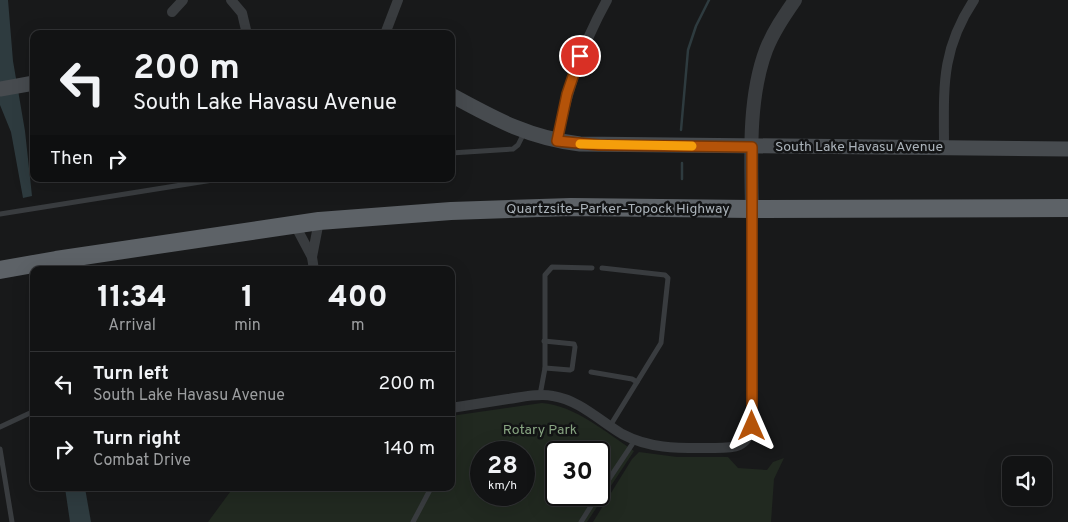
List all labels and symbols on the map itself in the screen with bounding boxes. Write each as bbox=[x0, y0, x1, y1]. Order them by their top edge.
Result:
pin bbox=[559, 35, 601, 77]
street label: South Lake Havasu Avenue bbox=[775, 139, 943, 156]
street label: Quartzsite–Parker–Topock Highway bbox=[506, 201, 730, 218]
position arrow bbox=[725, 399, 777, 451]
park label: Rotary Park bbox=[503, 422, 577, 439]
speed limit sign: 30 bbox=[545, 441, 610, 506]

